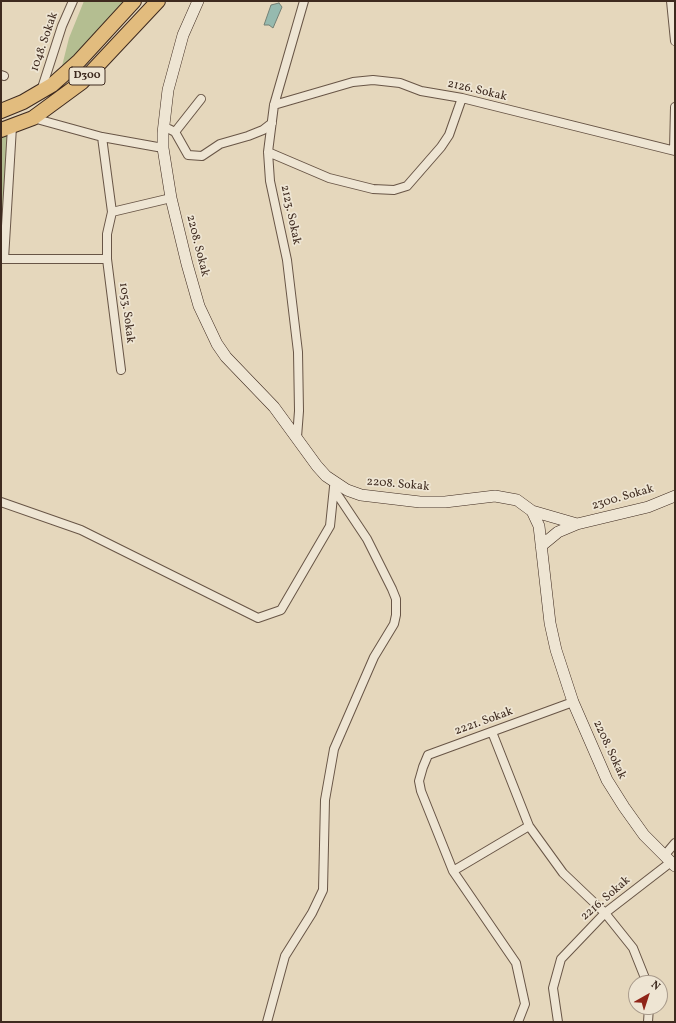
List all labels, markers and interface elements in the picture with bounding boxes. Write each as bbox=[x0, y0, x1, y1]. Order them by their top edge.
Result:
street label: 1048. Sokak bbox=[28, 10, 62, 74]
road number: D300 bbox=[69, 67, 105, 85]
street label: 2126. Sokak bbox=[446, 77, 508, 105]
street label: 2123. Sokak bbox=[277, 184, 303, 246]
street label: 2208. Sokak bbox=[182, 214, 212, 278]
street label: 1053. Sokak bbox=[115, 282, 137, 344]
street label: 2208. Sokak bbox=[366, 475, 430, 495]
street label: 2300. Sokak bbox=[590, 482, 656, 514]
street label: 2221. Sokak bbox=[453, 705, 515, 739]
street label: 2208. Sokak bbox=[589, 718, 629, 782]
street label: 2216. Sokak bbox=[578, 874, 634, 924]
north arrow bbox=[628, 975, 668, 1015]
text: N bbox=[647, 978, 663, 994]

